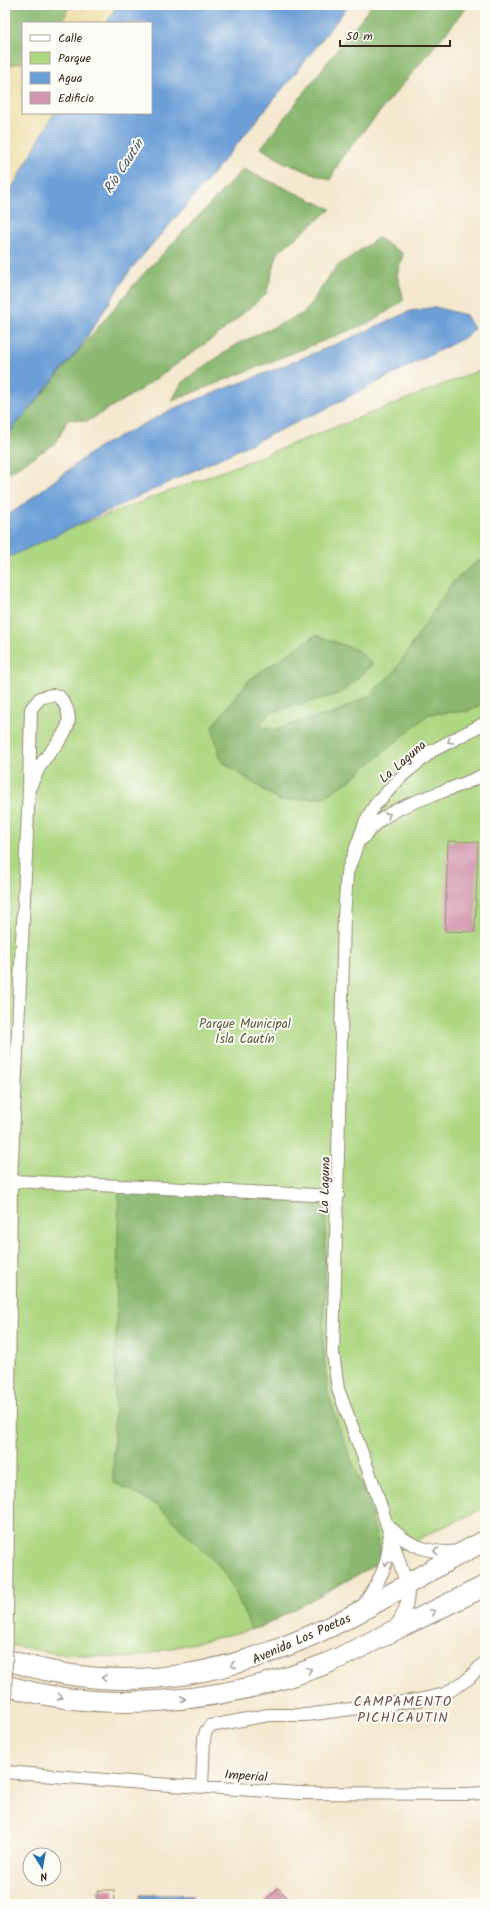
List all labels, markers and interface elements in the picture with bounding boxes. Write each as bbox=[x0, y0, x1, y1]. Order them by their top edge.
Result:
legend bbox=[22, 22, 152, 114]
scale bar bbox=[340, 22, 450, 48]
text: 50 m bbox=[346, 27, 373, 46]
text: Calle bbox=[58, 29, 83, 48]
text: Parque bbox=[58, 49, 92, 68]
text: Agua bbox=[58, 69, 83, 88]
text: Edificio bbox=[58, 89, 94, 108]
water label: Río Cautín bbox=[98, 134, 151, 198]
street label: La Laguna bbox=[375, 735, 431, 789]
one-way arrow bbox=[447, 736, 454, 743]
one-way arrow bbox=[384, 813, 391, 820]
park label: Parque Municipal Isla Cautín bbox=[199, 1014, 291, 1050]
street label: La Laguna bbox=[314, 1156, 337, 1214]
one-way arrow bbox=[433, 1547, 439, 1556]
one-way arrow bbox=[382, 1559, 391, 1566]
street label: Avenida Los Poetas bbox=[249, 1608, 355, 1671]
one-way arrow bbox=[428, 1609, 436, 1617]
one-way arrow bbox=[229, 1661, 236, 1669]
one-way arrow bbox=[306, 1666, 313, 1674]
one-way arrow bbox=[101, 1674, 107, 1683]
district label: CAMPAMENTO PICHICAUTIN bbox=[354, 1691, 452, 1729]
one-way arrow bbox=[57, 1692, 63, 1701]
one-way arrow bbox=[180, 1694, 186, 1703]
street label: Imperial bbox=[224, 1765, 268, 1788]
north arrow bbox=[22, 1847, 62, 1887]
text: N bbox=[39, 1866, 49, 1885]

